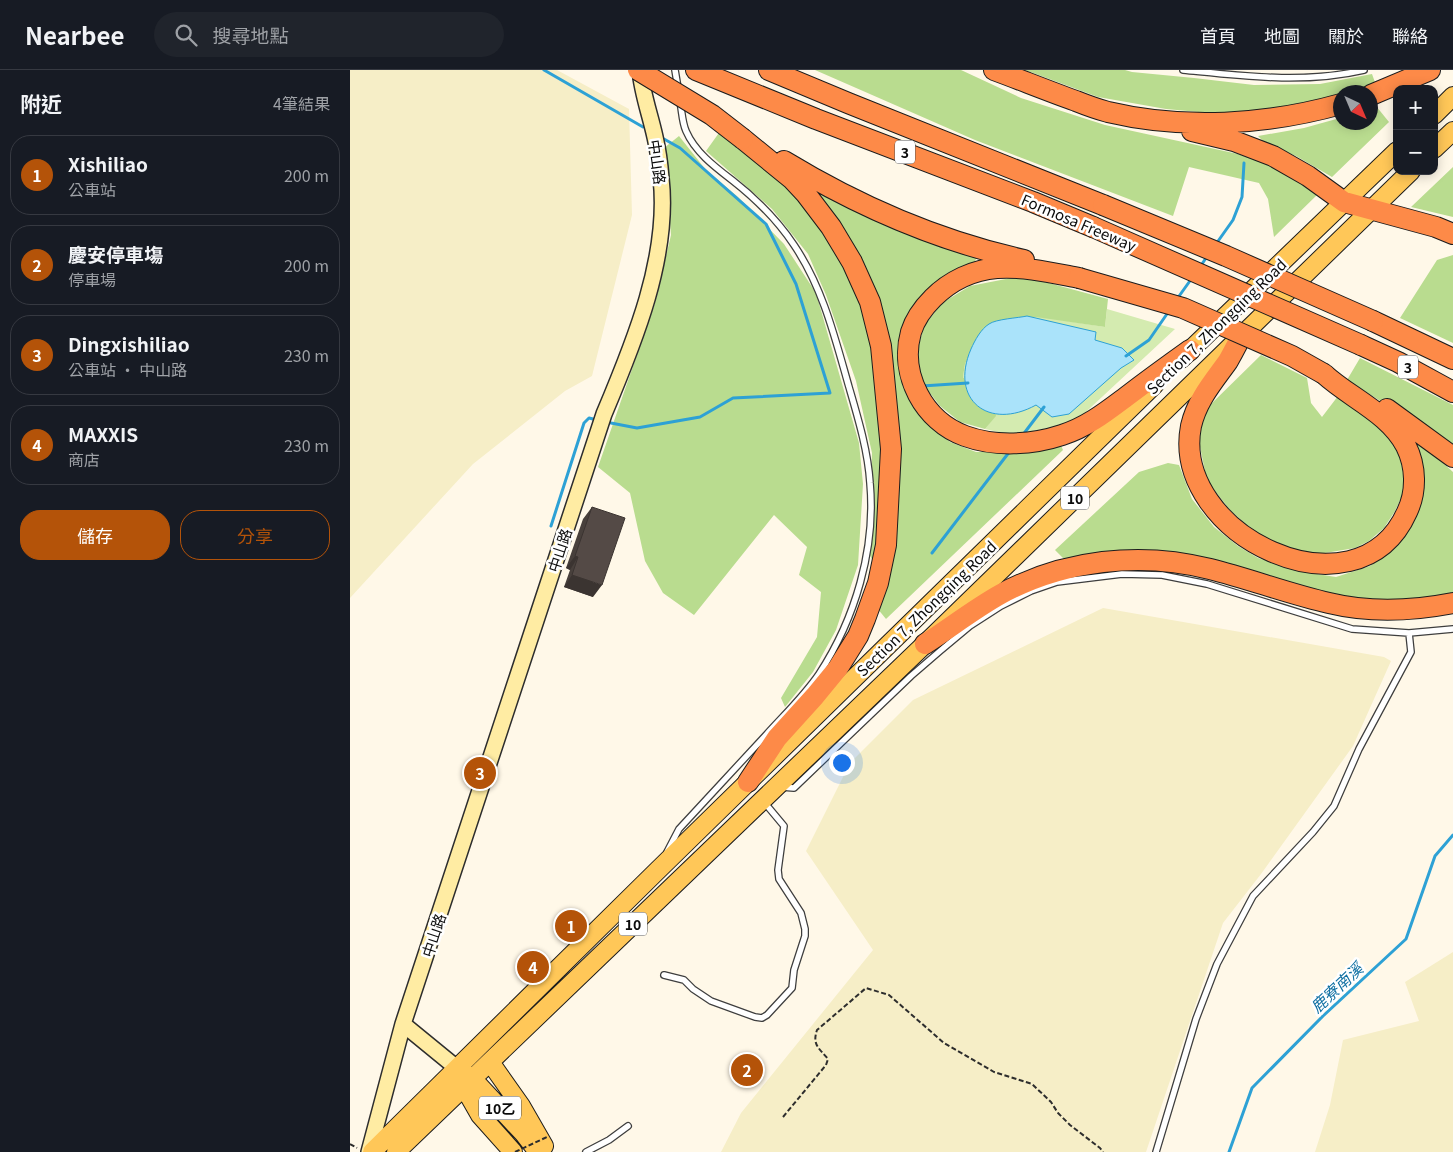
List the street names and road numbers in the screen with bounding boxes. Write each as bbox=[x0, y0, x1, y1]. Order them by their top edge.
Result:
street label: 中山路 bbox=[644, 138, 672, 186]
road number: 3 bbox=[895, 140, 915, 164]
street label: Formosa Freeway bbox=[1018, 188, 1140, 256]
street label: Section 7, Zhongqing Road bbox=[1142, 254, 1290, 398]
road number: 3 bbox=[1398, 356, 1418, 378]
road number: 10 bbox=[1061, 486, 1089, 509]
street label: 中山路 bbox=[542, 525, 576, 575]
street label: Section 7, Zhongqing Road bbox=[852, 536, 1000, 680]
street label: 中山路 bbox=[416, 910, 450, 960]
road number: 10 bbox=[619, 912, 647, 936]
road number: 10乙 bbox=[479, 1096, 521, 1120]

